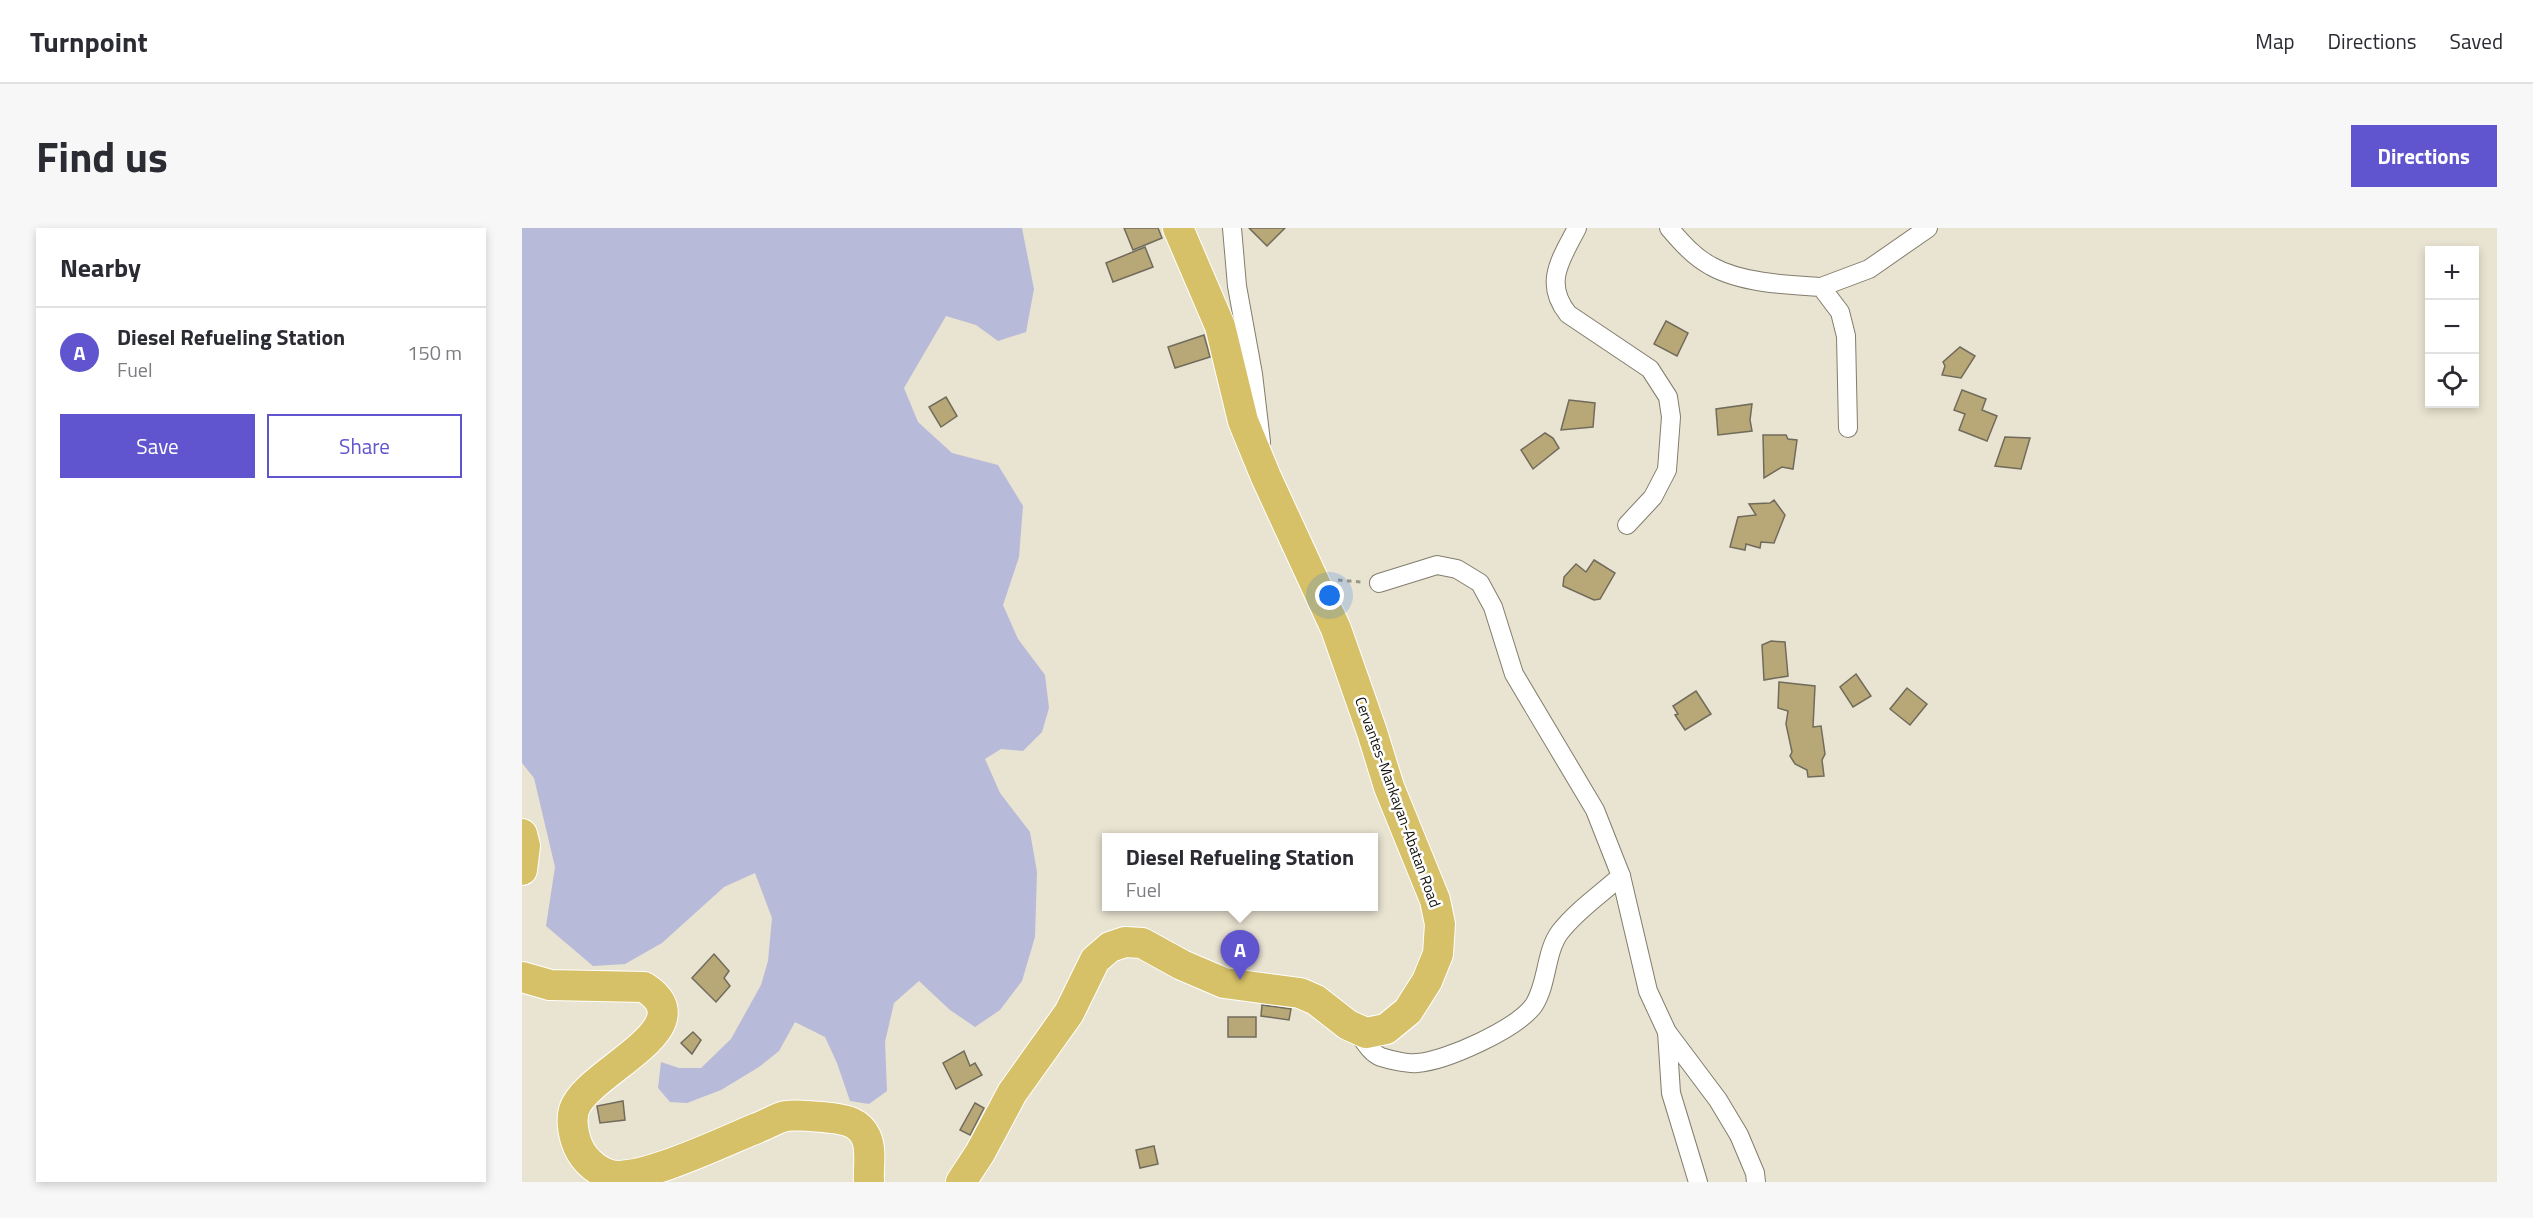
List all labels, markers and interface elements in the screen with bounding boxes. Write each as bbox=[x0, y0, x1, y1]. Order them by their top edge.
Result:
text: Turnpoint bbox=[30, 20, 148, 63]
text: Map bbox=[2255, 25, 2295, 57]
text: Directions bbox=[2328, 25, 2417, 57]
text: Saved bbox=[2450, 25, 2503, 57]
text: Find us bbox=[36, 124, 168, 188]
button: Directions bbox=[2351, 125, 2497, 187]
map controls bbox=[2425, 246, 2479, 408]
button: + bbox=[2425, 246, 2479, 300]
text: Nearby bbox=[60, 248, 141, 287]
button: − bbox=[2425, 300, 2479, 354]
text: Diesel Refueling Station bbox=[117, 320, 345, 354]
text: A bbox=[73, 337, 86, 368]
text: 150 m bbox=[407, 337, 462, 368]
text: Fuel bbox=[117, 354, 153, 385]
button: locate bbox=[2425, 354, 2479, 408]
button: Save bbox=[60, 414, 255, 478]
button: Share bbox=[267, 414, 462, 478]
your location bbox=[1315, 581, 1344, 610]
street label: Cervantes-Mankayan-Abatan Road bbox=[1349, 694, 1447, 910]
popup bbox=[1102, 833, 1378, 911]
text: Diesel Refueling Station bbox=[1126, 840, 1354, 874]
text: Fuel bbox=[1126, 874, 1161, 905]
pin: A bbox=[1220, 930, 1260, 980]

